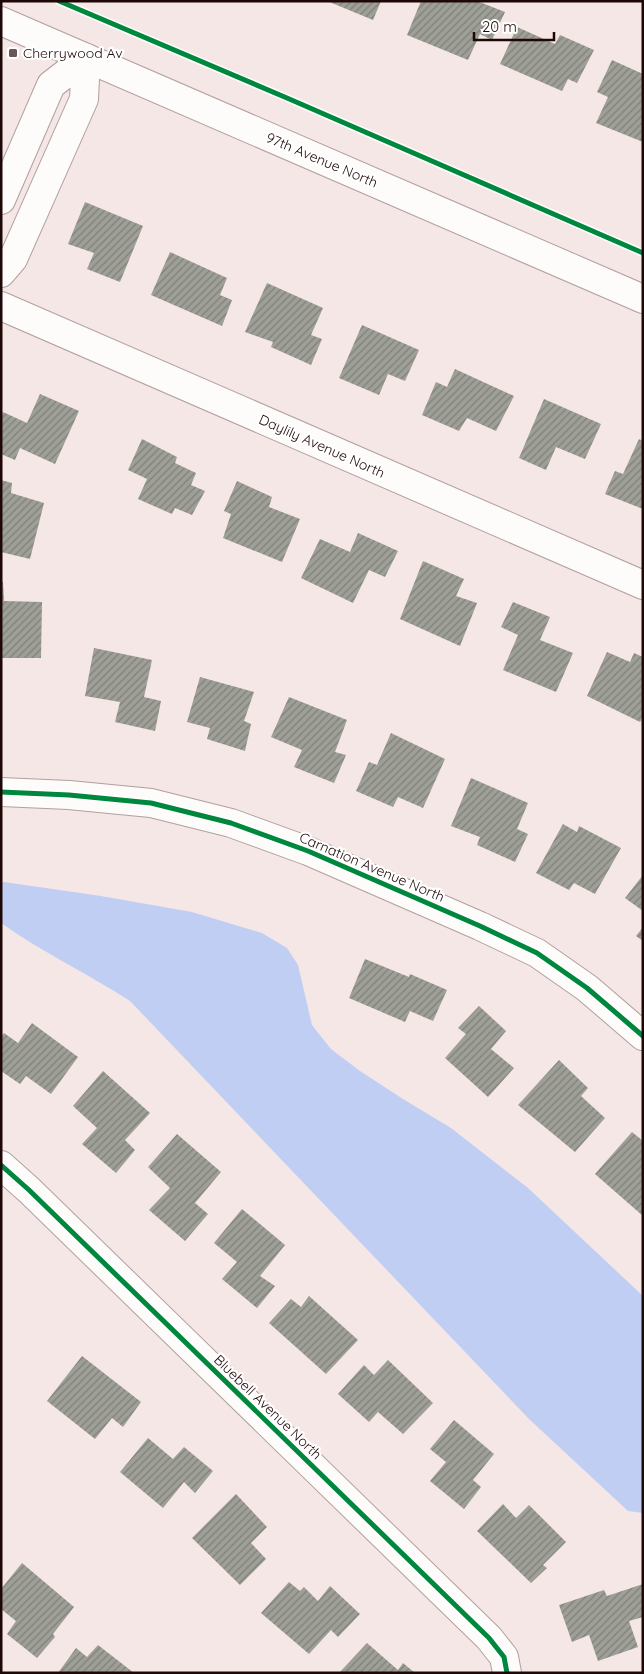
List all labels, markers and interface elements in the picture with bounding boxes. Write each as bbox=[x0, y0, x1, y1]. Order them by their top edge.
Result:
scale bar bbox=[474, 10, 554, 42]
text: 20 m bbox=[482, 17, 517, 36]
place label: Cherrywood Av bbox=[23, 44, 123, 62]
marker: Cherrywood Av bbox=[7, 47, 19, 59]
street label: 97th Avenue North bbox=[263, 128, 381, 192]
street label: Daylily Avenue North bbox=[256, 410, 388, 482]
street label: Carnation Avenue North bbox=[297, 828, 447, 906]
street label: Bluebell Avenue North bbox=[210, 1351, 326, 1463]

